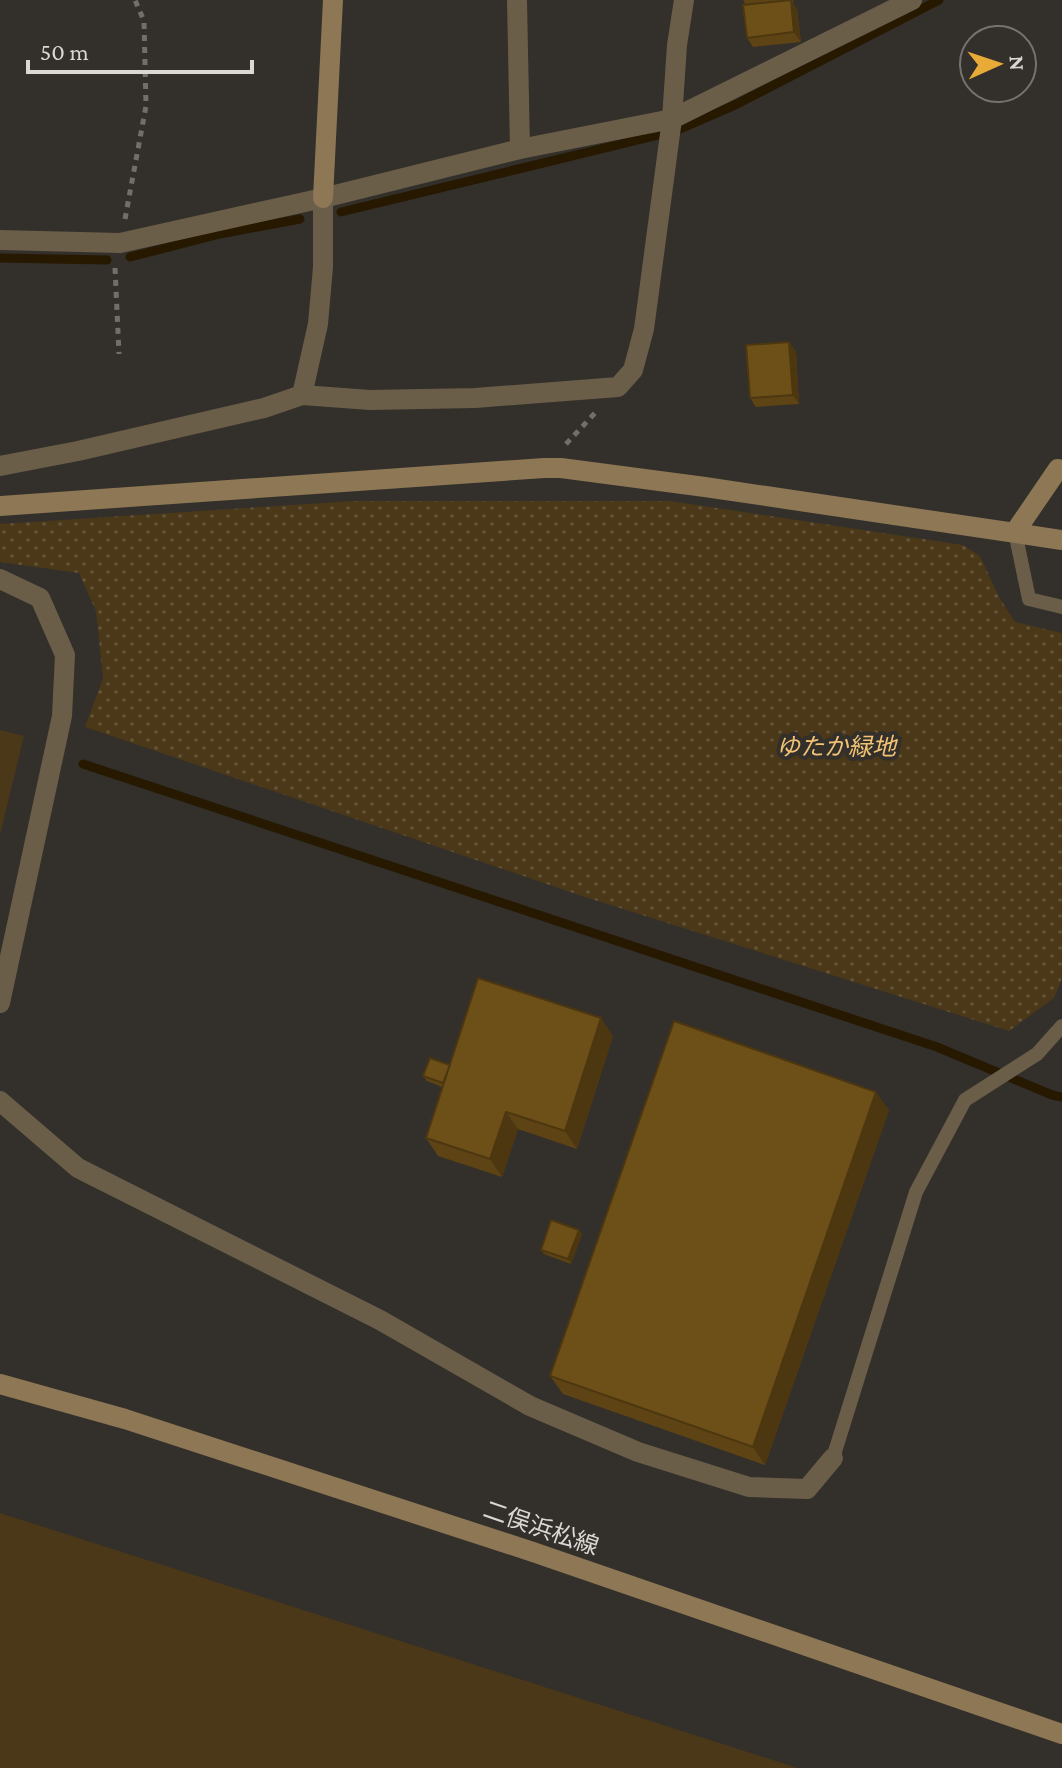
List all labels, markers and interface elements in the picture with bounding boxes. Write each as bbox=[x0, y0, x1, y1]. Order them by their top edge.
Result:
scale bar bbox=[28, 24, 252, 74]
north arrow bbox=[958, 24, 1038, 104]
text: 50 m bbox=[40, 38, 89, 65]
text: N bbox=[1005, 55, 1030, 71]
park label: ゆたか緑地 bbox=[776, 733, 899, 760]
street label: 二俣浜松線 bbox=[480, 1495, 602, 1560]

